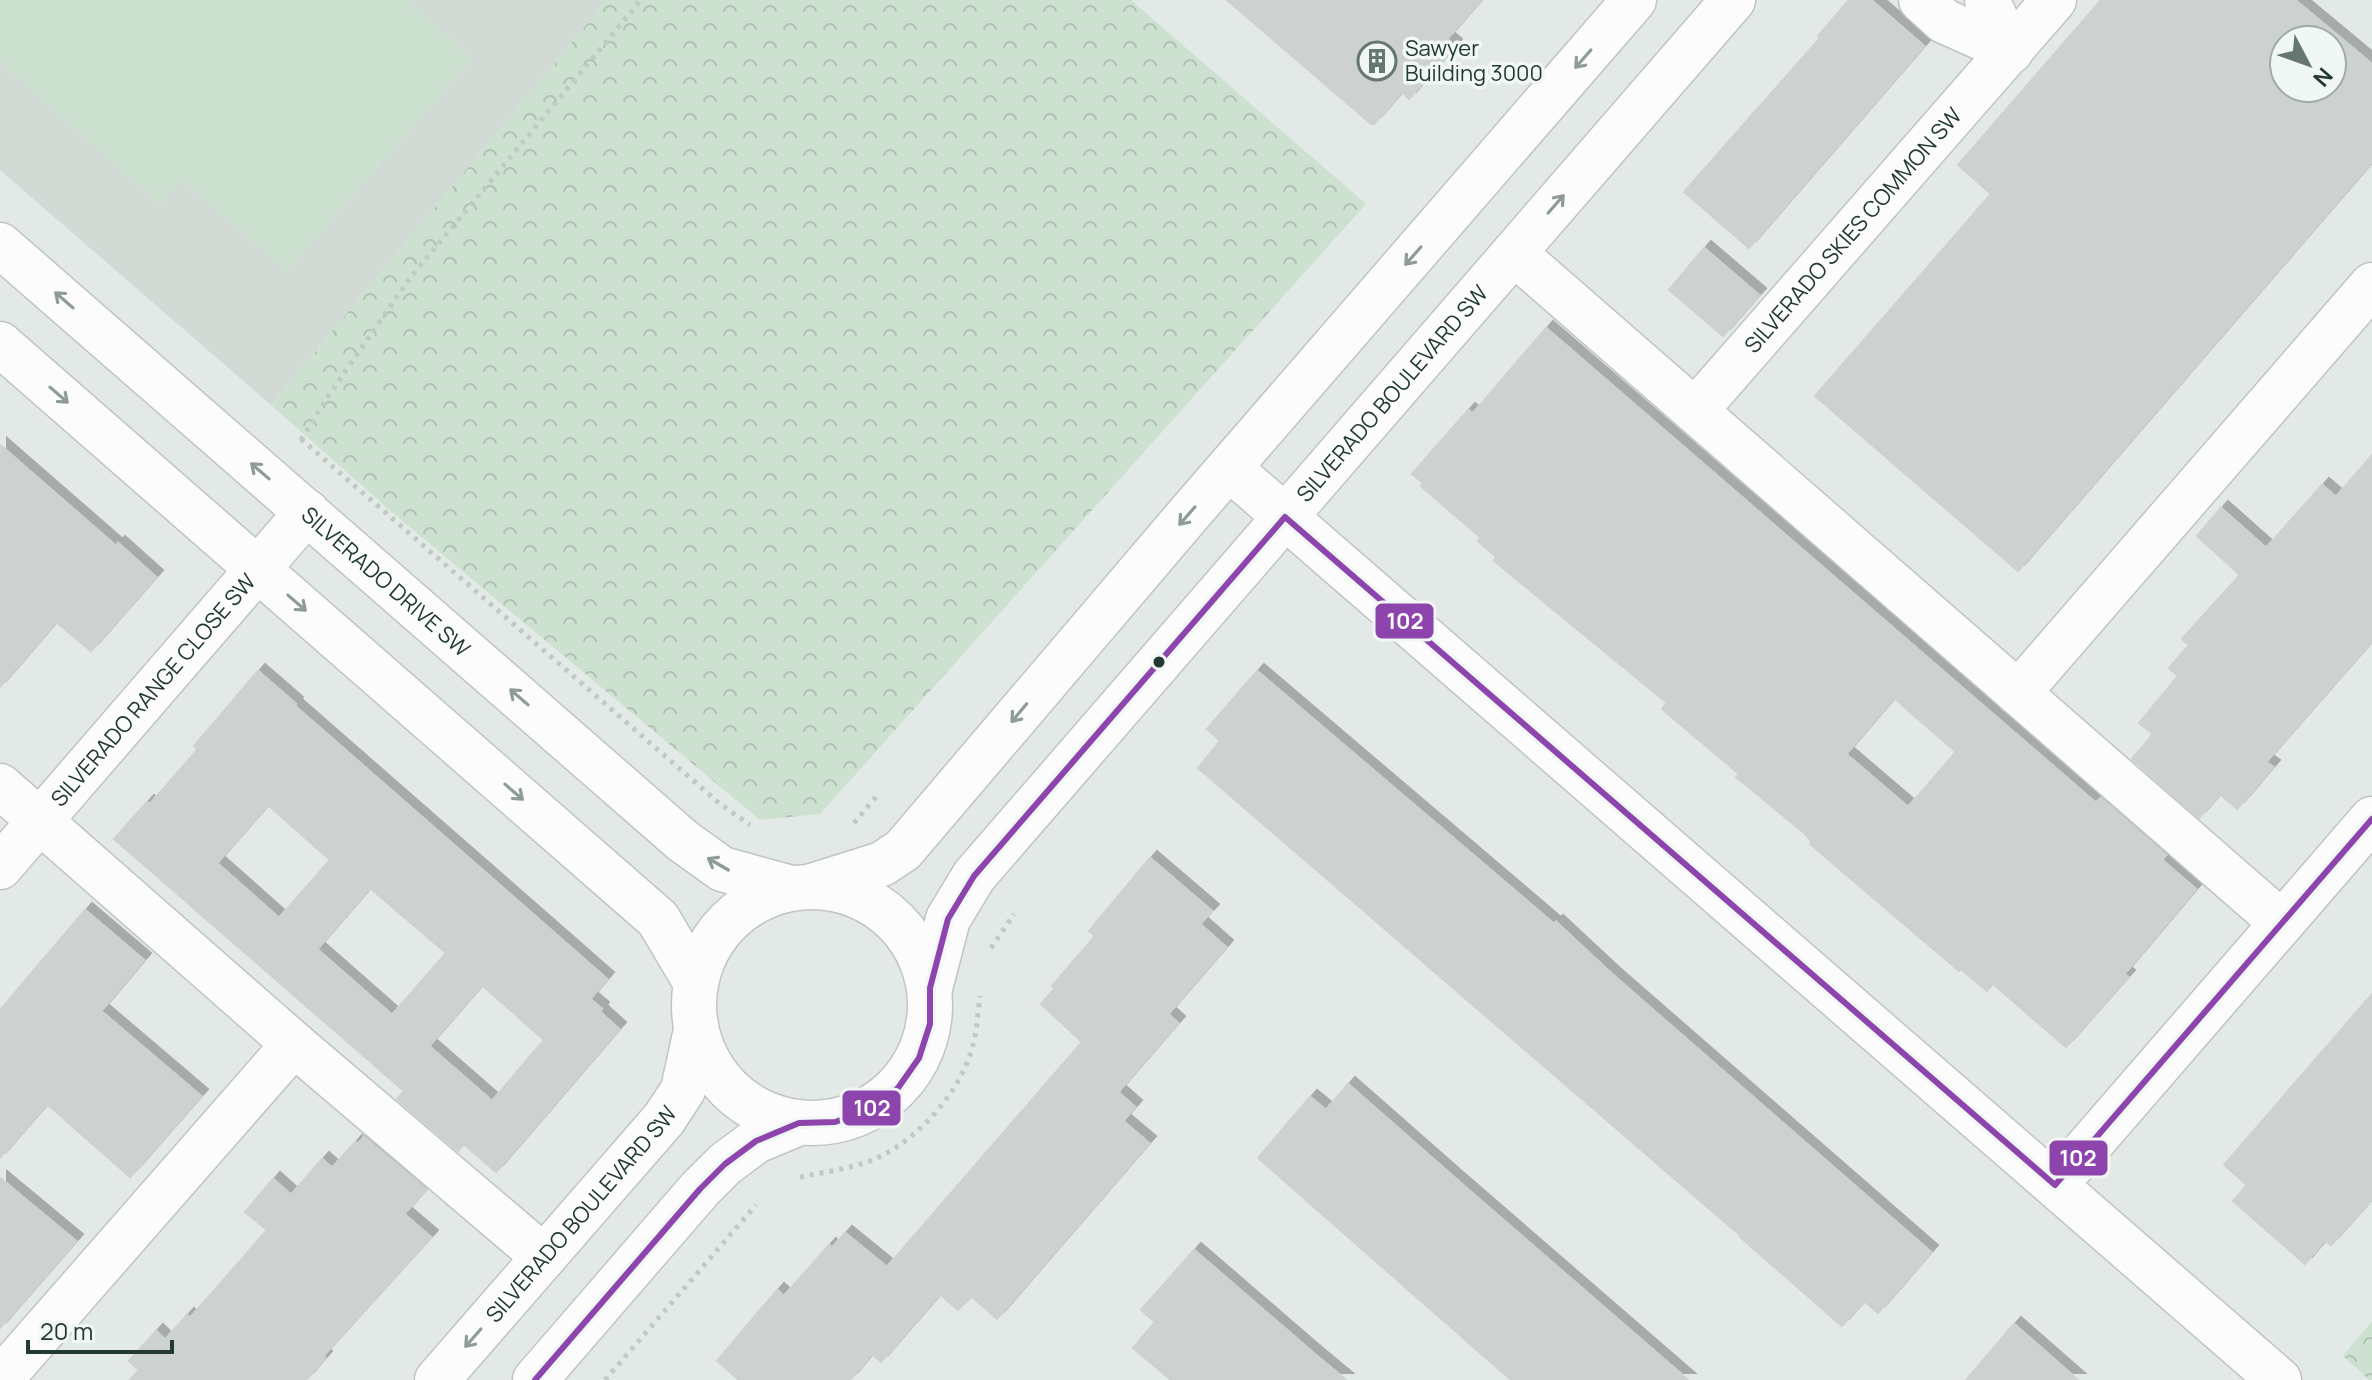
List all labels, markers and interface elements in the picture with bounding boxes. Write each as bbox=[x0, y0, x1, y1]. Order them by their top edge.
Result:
north arrow bbox=[2268, 24, 2348, 104]
place label: Sawyer Building 3000 bbox=[1405, 33, 1543, 88]
building icon: Sawyer Building 3000 bbox=[1356, 40, 1398, 82]
one-way arrow bbox=[1574, 48, 1592, 69]
text: N bbox=[2307, 61, 2340, 93]
street label: SILVERADO SKIES COMMON SW bbox=[1737, 101, 1969, 359]
one-way arrow bbox=[1547, 195, 1565, 215]
one-way arrow bbox=[1404, 245, 1422, 265]
street label: SILVERADO BOULEVARD SW bbox=[1290, 278, 1495, 508]
one-way arrow bbox=[54, 291, 74, 309]
one-way arrow bbox=[48, 386, 68, 404]
one-way arrow bbox=[250, 462, 270, 480]
street label: SILVERADO DRIVE SW bbox=[295, 500, 477, 664]
one-way arrow bbox=[1178, 505, 1196, 525]
street label: SILVERADO RANGE CLOSE SW bbox=[44, 567, 262, 813]
one-way arrow bbox=[286, 594, 306, 612]
line badge: 102 bbox=[1374, 602, 1435, 640]
text: 102 bbox=[1386, 606, 1424, 636]
unlabelled marker bbox=[1151, 654, 1167, 670]
one-way arrow bbox=[510, 688, 530, 706]
one-way arrow bbox=[1010, 703, 1028, 723]
one-way arrow bbox=[504, 783, 524, 801]
one-way arrow bbox=[707, 856, 730, 872]
line badge: 102 bbox=[841, 1089, 902, 1127]
text: 102 bbox=[853, 1093, 891, 1123]
street label: SILVERADO BOULEVARD SW bbox=[479, 1099, 684, 1329]
line badge: 102 bbox=[2048, 1139, 2109, 1177]
text: 102 bbox=[2059, 1143, 2097, 1173]
scale bar bbox=[28, 1304, 172, 1354]
text: 20 m bbox=[40, 1314, 93, 1347]
one-way arrow bbox=[464, 1327, 482, 1348]

